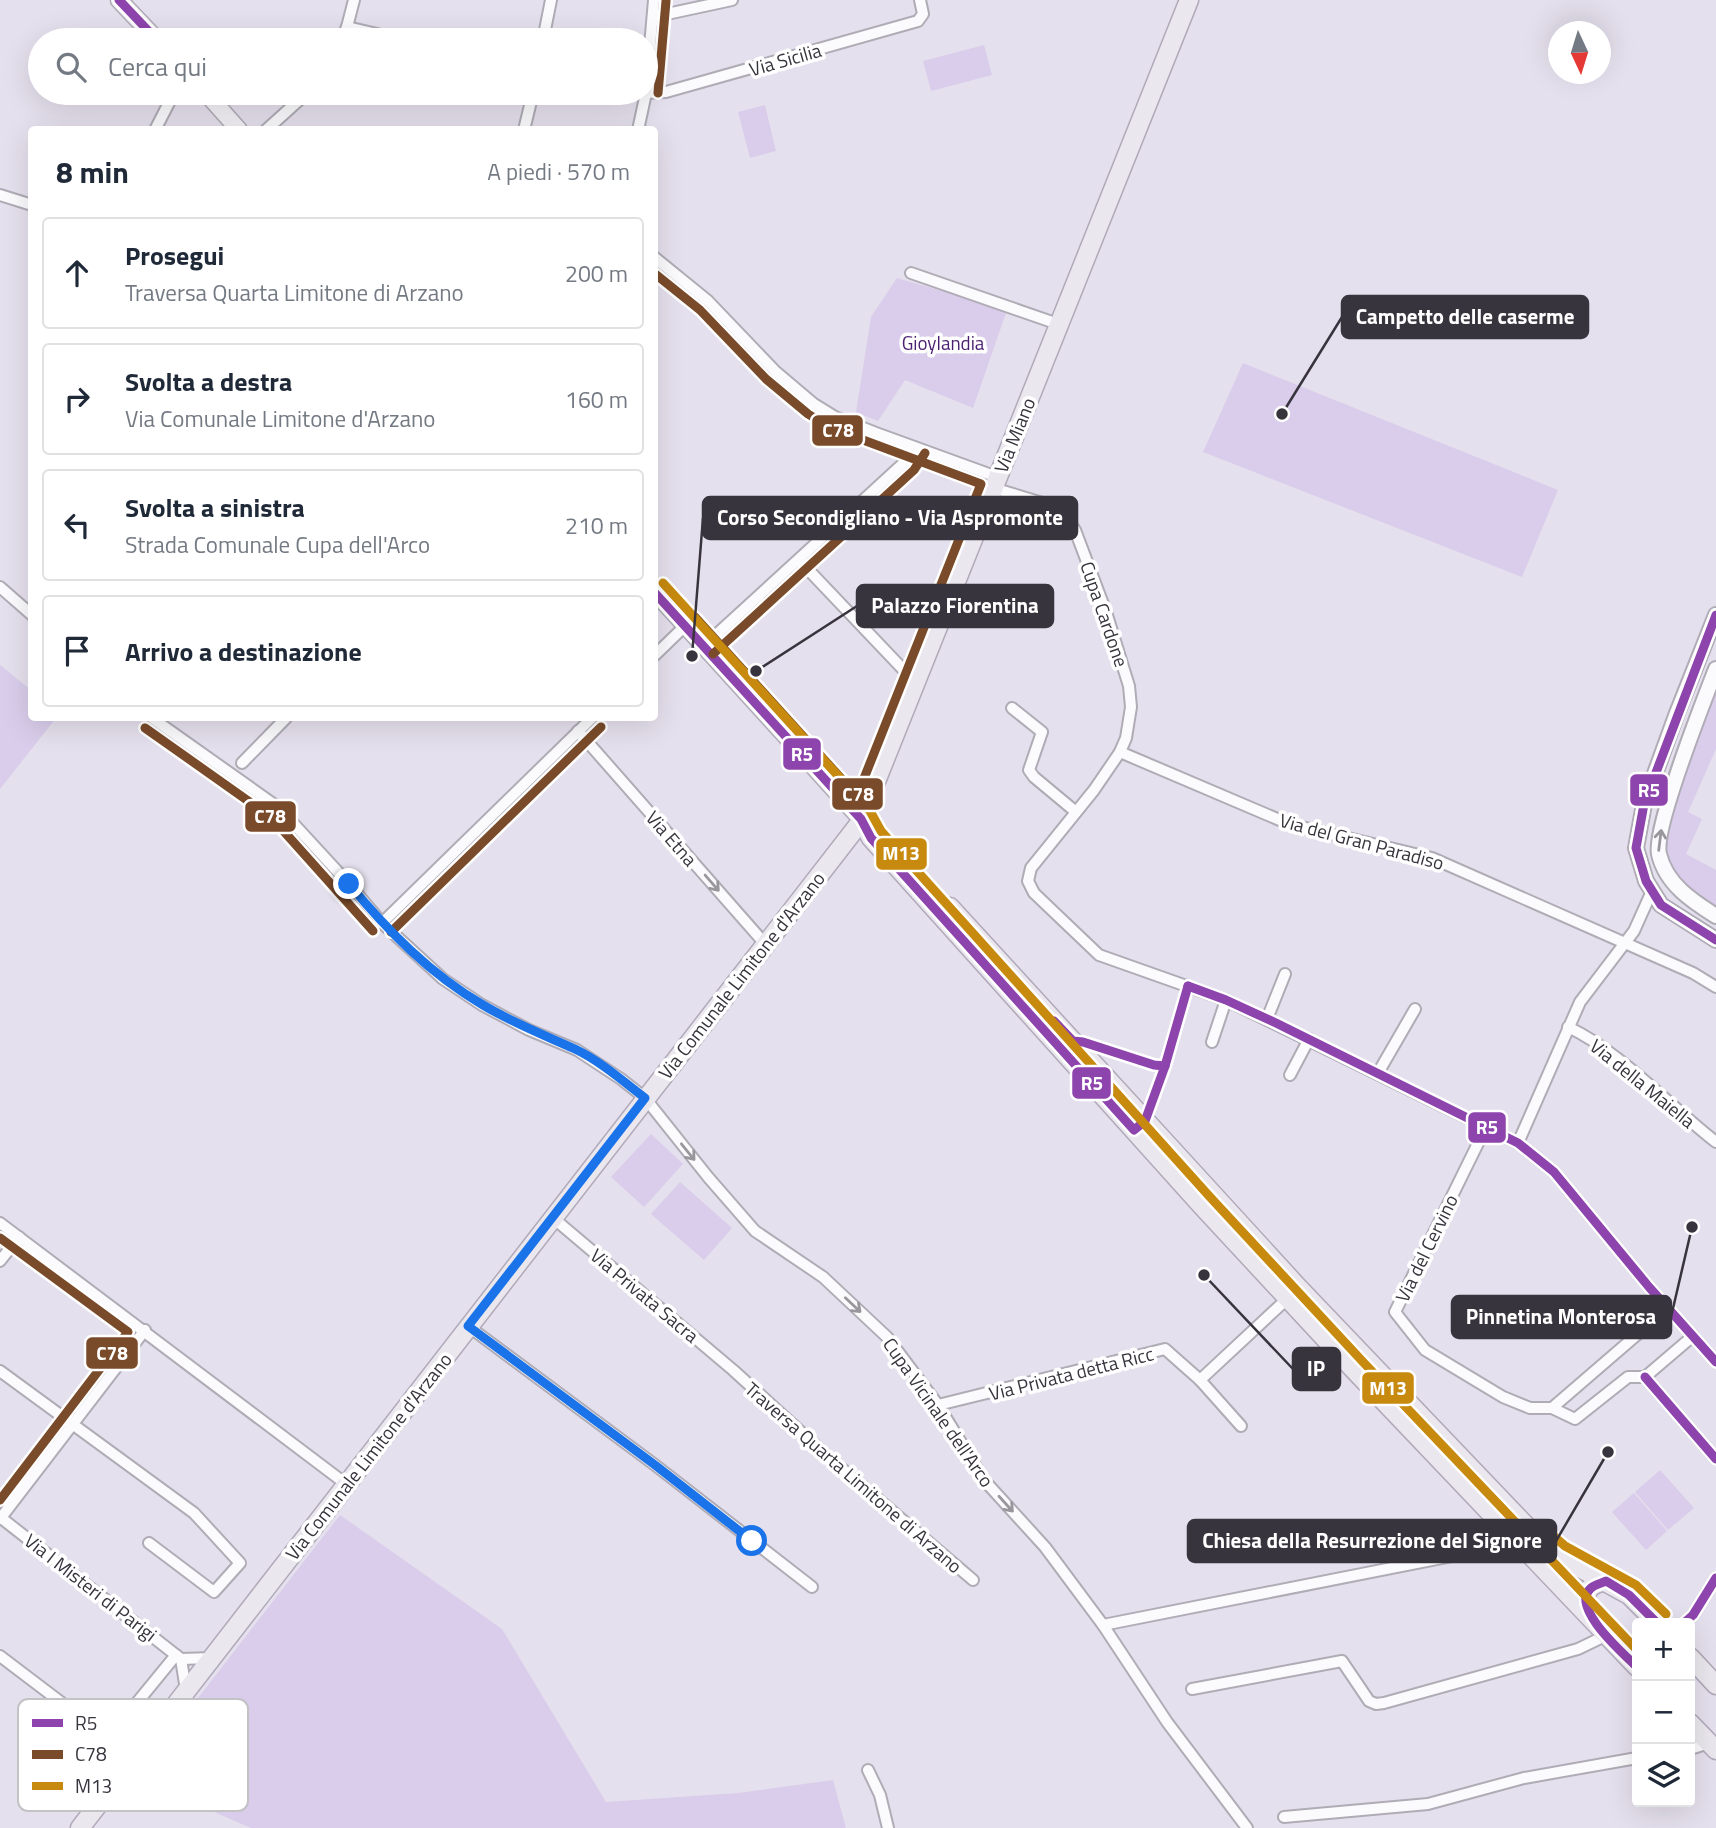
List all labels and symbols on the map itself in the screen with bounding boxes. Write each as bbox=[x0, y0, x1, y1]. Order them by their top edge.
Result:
north arrow bbox=[1548, 21, 1611, 84]
street label: Via Sicilia bbox=[745, 35, 825, 83]
callout: Campetto delle caserme bbox=[1342, 296, 1588, 338]
text: Campetto delle caserme bbox=[1356, 300, 1574, 332]
park label: Gioylandia bbox=[902, 328, 985, 357]
street label: Via Miano bbox=[986, 393, 1042, 477]
line badge: C78 bbox=[811, 414, 864, 447]
text: C78 bbox=[822, 415, 854, 444]
callout: Corso Secondigliano - Via Aspromonte bbox=[703, 497, 1077, 539]
text: Corso Secondigliano - Via Aspromonte bbox=[717, 501, 1063, 533]
street label: Cupa Cardone bbox=[1073, 557, 1137, 671]
callout: Palazzo Fiorentina bbox=[857, 585, 1053, 627]
text: Palazzo Fiorentina bbox=[871, 589, 1039, 621]
line badge: R5 bbox=[782, 737, 822, 771]
text: R5 bbox=[791, 739, 813, 768]
line badge: R5 bbox=[1629, 773, 1669, 807]
text: R5 bbox=[1638, 775, 1660, 804]
line badge: C78 bbox=[831, 777, 884, 811]
text: C78 bbox=[842, 779, 874, 808]
line badge: C78 bbox=[244, 800, 297, 833]
text: C78 bbox=[254, 801, 286, 830]
street label: Via Etna bbox=[640, 804, 705, 873]
street label: Via del Gran Paradiso bbox=[1277, 805, 1447, 877]
one-way arrow bbox=[1654, 829, 1667, 852]
line badge: M13 bbox=[875, 837, 928, 871]
text: M13 bbox=[882, 838, 920, 867]
street label: Via Comunale Limitone d'Arzano bbox=[651, 865, 831, 1085]
route end bbox=[333, 868, 364, 899]
one-way arrow bbox=[704, 874, 720, 892]
street label: Via della Maiella bbox=[1584, 1031, 1702, 1135]
line badge: R5 bbox=[1071, 1066, 1112, 1100]
text: R5 bbox=[1081, 1068, 1103, 1097]
line badge: R5 bbox=[1467, 1111, 1507, 1144]
text: R5 bbox=[1476, 1112, 1498, 1141]
one-way arrow bbox=[680, 1142, 695, 1160]
street label: Via del Cervino bbox=[1387, 1189, 1465, 1307]
street label: Via Privata Sacra bbox=[584, 1241, 706, 1349]
callout: Pinnetina Monterosa bbox=[1452, 1296, 1671, 1338]
one-way arrow bbox=[844, 1297, 862, 1313]
text: Pinnetina Monterosa bbox=[1466, 1300, 1656, 1332]
street label: Cupa Vicinale dell'Arco bbox=[876, 1331, 1002, 1493]
line badge: C78 bbox=[85, 1336, 139, 1370]
text: C78 bbox=[96, 1338, 128, 1367]
street label: Via Privata detta Ricc bbox=[986, 1339, 1156, 1407]
street label: Via Comunale Limitone d'Arzano bbox=[278, 1346, 458, 1566]
callout: IP bbox=[1293, 1348, 1340, 1390]
text: IP bbox=[1307, 1352, 1325, 1384]
line badge: M13 bbox=[1361, 1371, 1415, 1405]
text: M13 bbox=[1369, 1373, 1407, 1402]
street label: Traversa Quarta Limitone di Arzano bbox=[739, 1374, 969, 1580]
one-way arrow bbox=[998, 1495, 1014, 1513]
callout: Chiesa della Resurrezione del Signore bbox=[1188, 1520, 1556, 1562]
text: Chiesa della Resurrezione del Signore bbox=[1202, 1524, 1542, 1556]
route start bbox=[736, 1525, 767, 1556]
street label: Via I Misteri di Parigi bbox=[18, 1526, 164, 1648]
legend bbox=[18, 1699, 248, 1811]
text: R5 bbox=[75, 1708, 97, 1737]
text: C78 bbox=[75, 1739, 107, 1768]
text: M13 bbox=[75, 1771, 112, 1800]

